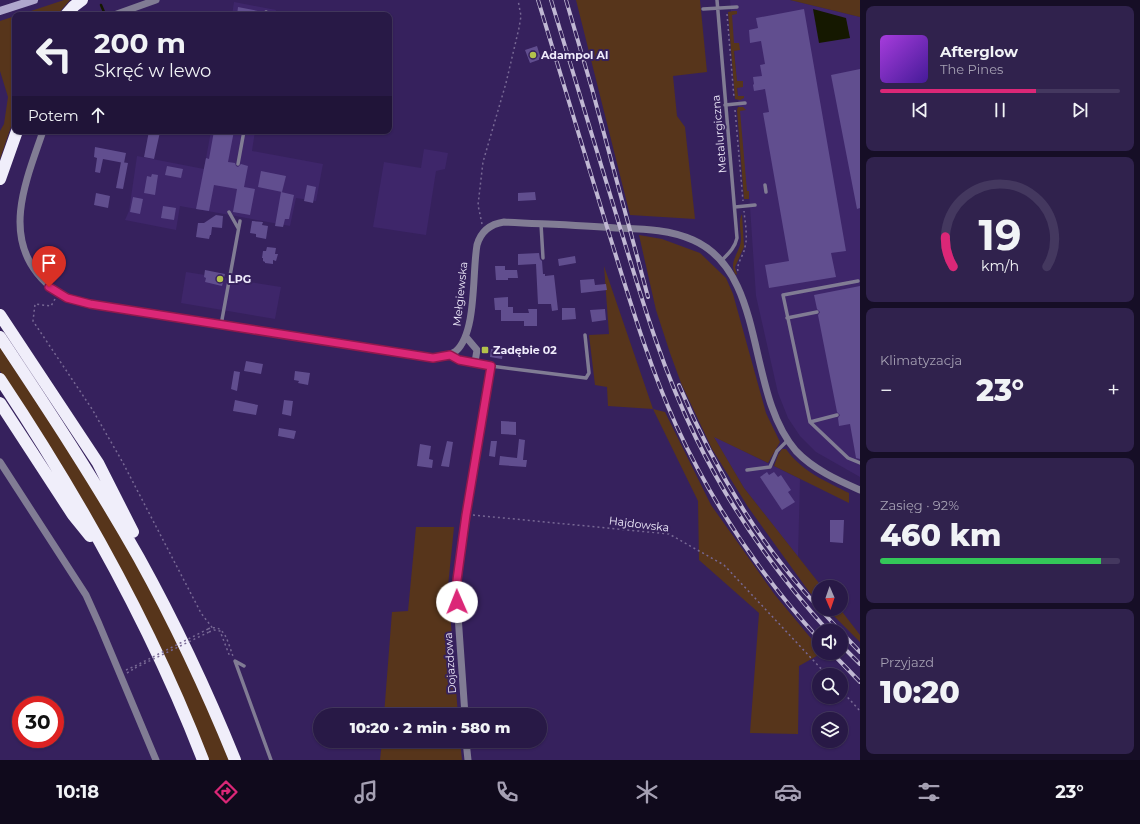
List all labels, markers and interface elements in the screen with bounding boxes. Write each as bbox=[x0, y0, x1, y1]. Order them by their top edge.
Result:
text: 200 m bbox=[94, 26, 186, 60]
icon: left bbox=[28, 28, 80, 80]
text: Afterglow bbox=[940, 42, 1018, 61]
place label: Adampol Al bbox=[540, 48, 608, 62]
marker: Adampol Al bbox=[528, 50, 538, 60]
text: Skręć w lewo bbox=[94, 60, 211, 82]
text: The Pines bbox=[940, 61, 1003, 77]
street label: Metalurgiczna bbox=[709, 94, 729, 174]
icon: previous bbox=[909, 99, 931, 121]
icon: pause bbox=[989, 99, 1011, 121]
icon: next bbox=[1069, 99, 1091, 121]
icon: ahead bbox=[87, 104, 109, 126]
text: Potem bbox=[28, 106, 79, 125]
text: 19 bbox=[979, 210, 1021, 260]
pin bbox=[32, 246, 66, 287]
icon: arrive bbox=[38, 252, 60, 274]
text: km/h bbox=[981, 257, 1019, 275]
street label: Mełgiewska bbox=[450, 261, 470, 327]
place label: LPG bbox=[228, 272, 251, 286]
marker: LPG bbox=[215, 274, 225, 284]
place label: Zadębie 02 bbox=[493, 343, 557, 357]
marker: Zadębie 02 bbox=[480, 345, 490, 355]
text: Klimatyzacja bbox=[880, 352, 962, 368]
text: 23° bbox=[976, 372, 1024, 409]
text: − bbox=[880, 377, 893, 404]
text: + bbox=[1107, 377, 1120, 404]
text: Zasięg · 92% bbox=[880, 497, 959, 513]
street label: Hajdowska bbox=[608, 513, 670, 535]
text: 460 km bbox=[880, 517, 1001, 554]
north arrow bbox=[812, 580, 848, 616]
map controls bbox=[812, 580, 848, 748]
position arrow bbox=[436, 581, 478, 623]
button: sound bbox=[812, 624, 848, 660]
street label: Dojazdowa bbox=[441, 632, 459, 694]
text: Przyjazd bbox=[880, 654, 934, 670]
button: search bbox=[812, 668, 848, 704]
text: 10:20 bbox=[880, 674, 960, 711]
speed limit sign: 30 bbox=[12, 696, 64, 748]
button: layers bbox=[812, 712, 848, 748]
text: 10:20 · 2 min · 580 m bbox=[350, 718, 510, 737]
icon: directions bbox=[212, 778, 240, 806]
icon: music bbox=[352, 778, 380, 806]
icon: phone bbox=[493, 778, 521, 806]
icon: climate bbox=[633, 778, 661, 806]
icon: car bbox=[774, 778, 802, 806]
icon: filters bbox=[915, 778, 943, 806]
text: 10:18 bbox=[56, 781, 99, 803]
text: 23° bbox=[1055, 781, 1084, 803]

